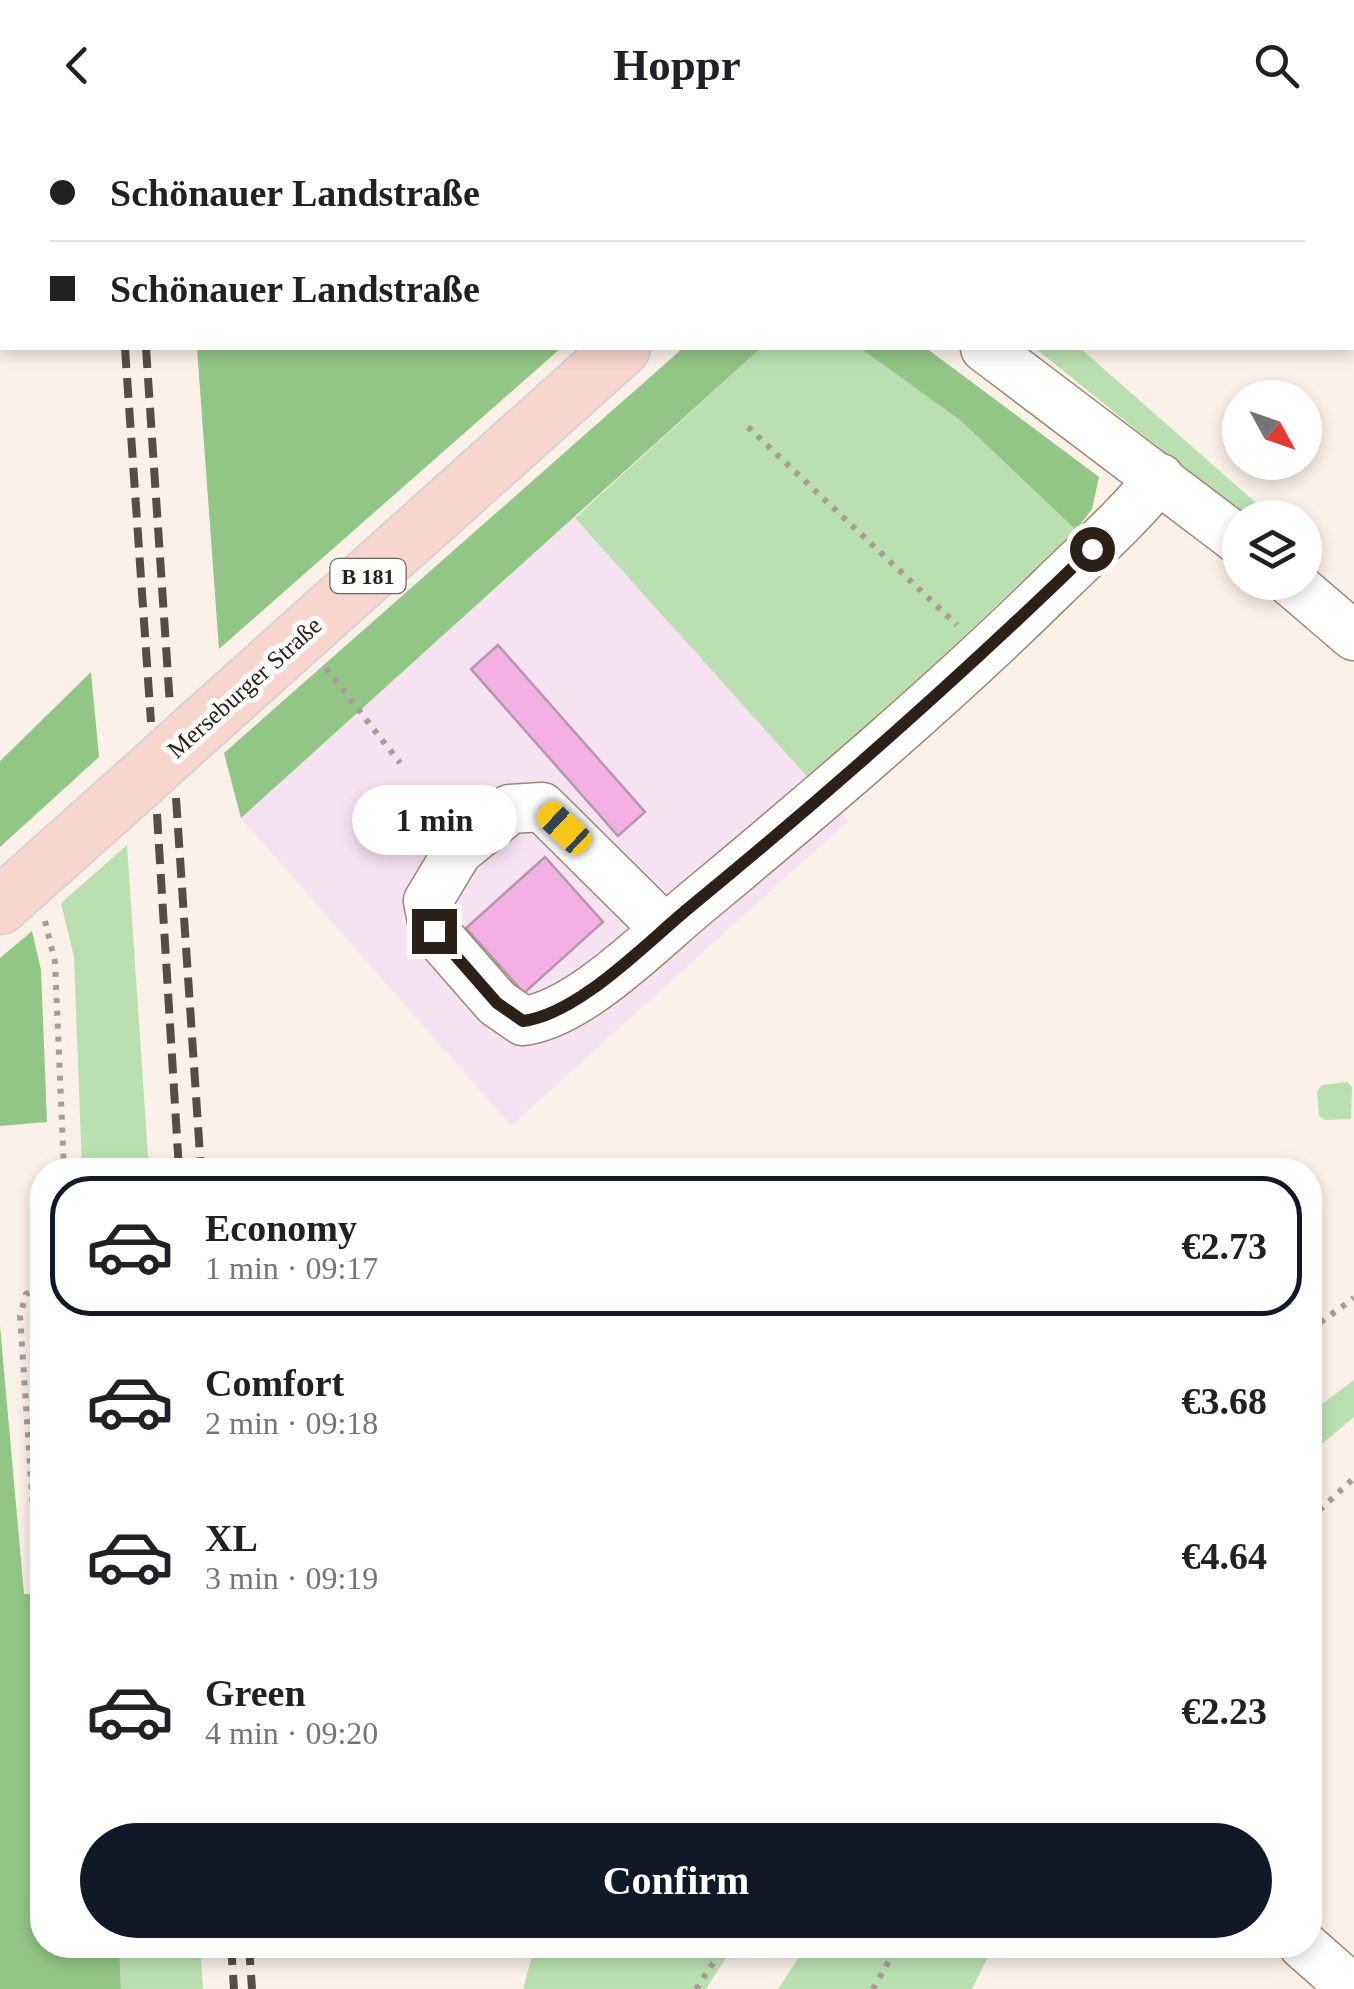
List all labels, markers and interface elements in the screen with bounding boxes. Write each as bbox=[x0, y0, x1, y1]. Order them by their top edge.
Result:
icon: back bbox=[50, 38, 105, 93]
icon: search bbox=[1249, 38, 1304, 93]
text: Hoppr bbox=[613, 40, 741, 90]
text: Schönauer Landstraße bbox=[110, 172, 480, 214]
text: Schönauer Landstraße bbox=[110, 268, 480, 310]
north arrow bbox=[1222, 380, 1322, 480]
map controls bbox=[1222, 380, 1322, 600]
button: layers bbox=[1222, 500, 1322, 600]
route start bbox=[1070, 527, 1115, 572]
road number: B 181 bbox=[330, 559, 406, 593]
street label: Merseburger Straße bbox=[162, 611, 327, 763]
callout: 1 min bbox=[352, 786, 516, 856]
car bbox=[532, 797, 596, 859]
text: 1 min bbox=[396, 802, 473, 838]
route end bbox=[412, 909, 457, 954]
icon: car bbox=[85, 1201, 175, 1291]
text: Economy bbox=[205, 1207, 357, 1249]
text: €2.73 bbox=[1182, 1225, 1267, 1267]
text: 1 min · 09:17 bbox=[205, 1250, 378, 1286]
icon: car bbox=[85, 1356, 175, 1446]
text: Comfort bbox=[205, 1362, 344, 1404]
text: €3.68 bbox=[1182, 1380, 1267, 1422]
text: 2 min · 09:18 bbox=[205, 1405, 378, 1441]
icon: car bbox=[85, 1511, 175, 1601]
text: XL bbox=[205, 1517, 258, 1559]
text: €4.64 bbox=[1182, 1535, 1267, 1577]
text: 3 min · 09:19 bbox=[205, 1560, 378, 1596]
icon: car bbox=[85, 1666, 175, 1756]
text: Green bbox=[205, 1672, 306, 1714]
text: €2.23 bbox=[1182, 1690, 1267, 1732]
text: 4 min · 09:20 bbox=[205, 1715, 378, 1751]
button: Confirm bbox=[80, 1823, 1272, 1938]

